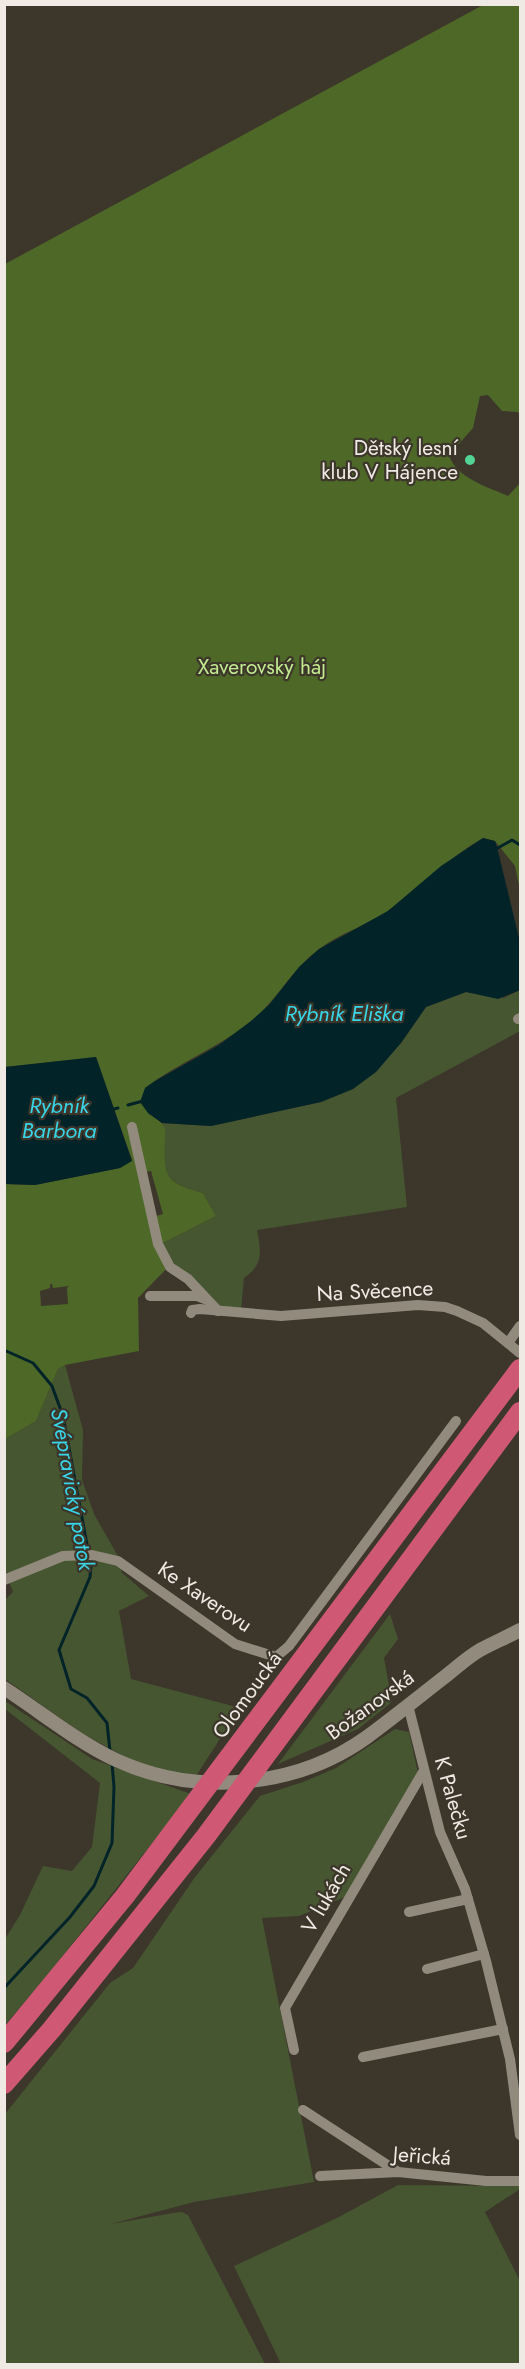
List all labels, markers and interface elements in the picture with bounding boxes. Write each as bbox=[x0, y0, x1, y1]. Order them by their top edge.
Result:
place label: Dětský lesní klub V Hájence bbox=[321, 433, 460, 487]
marker: Dětský lesní klub V Hájence bbox=[463, 453, 477, 467]
park label: Xaverovský háj bbox=[198, 652, 326, 682]
water label: Rybník Eliška bbox=[285, 997, 403, 1029]
water label: Rybník Barbora bbox=[22, 1089, 96, 1146]
street label: Na Svěcence bbox=[316, 1273, 434, 1309]
water label: Svépravický potok bbox=[43, 1405, 103, 1574]
street label: Ke Xaverovu bbox=[152, 1554, 258, 1640]
street label: Olomoucká bbox=[205, 1645, 289, 1745]
street label: Božanovská bbox=[320, 1663, 420, 1747]
street label: K Palečku bbox=[427, 1753, 479, 1843]
street label: V lukách bbox=[294, 1857, 358, 1939]
street label: Jeřická bbox=[389, 2139, 452, 2173]

